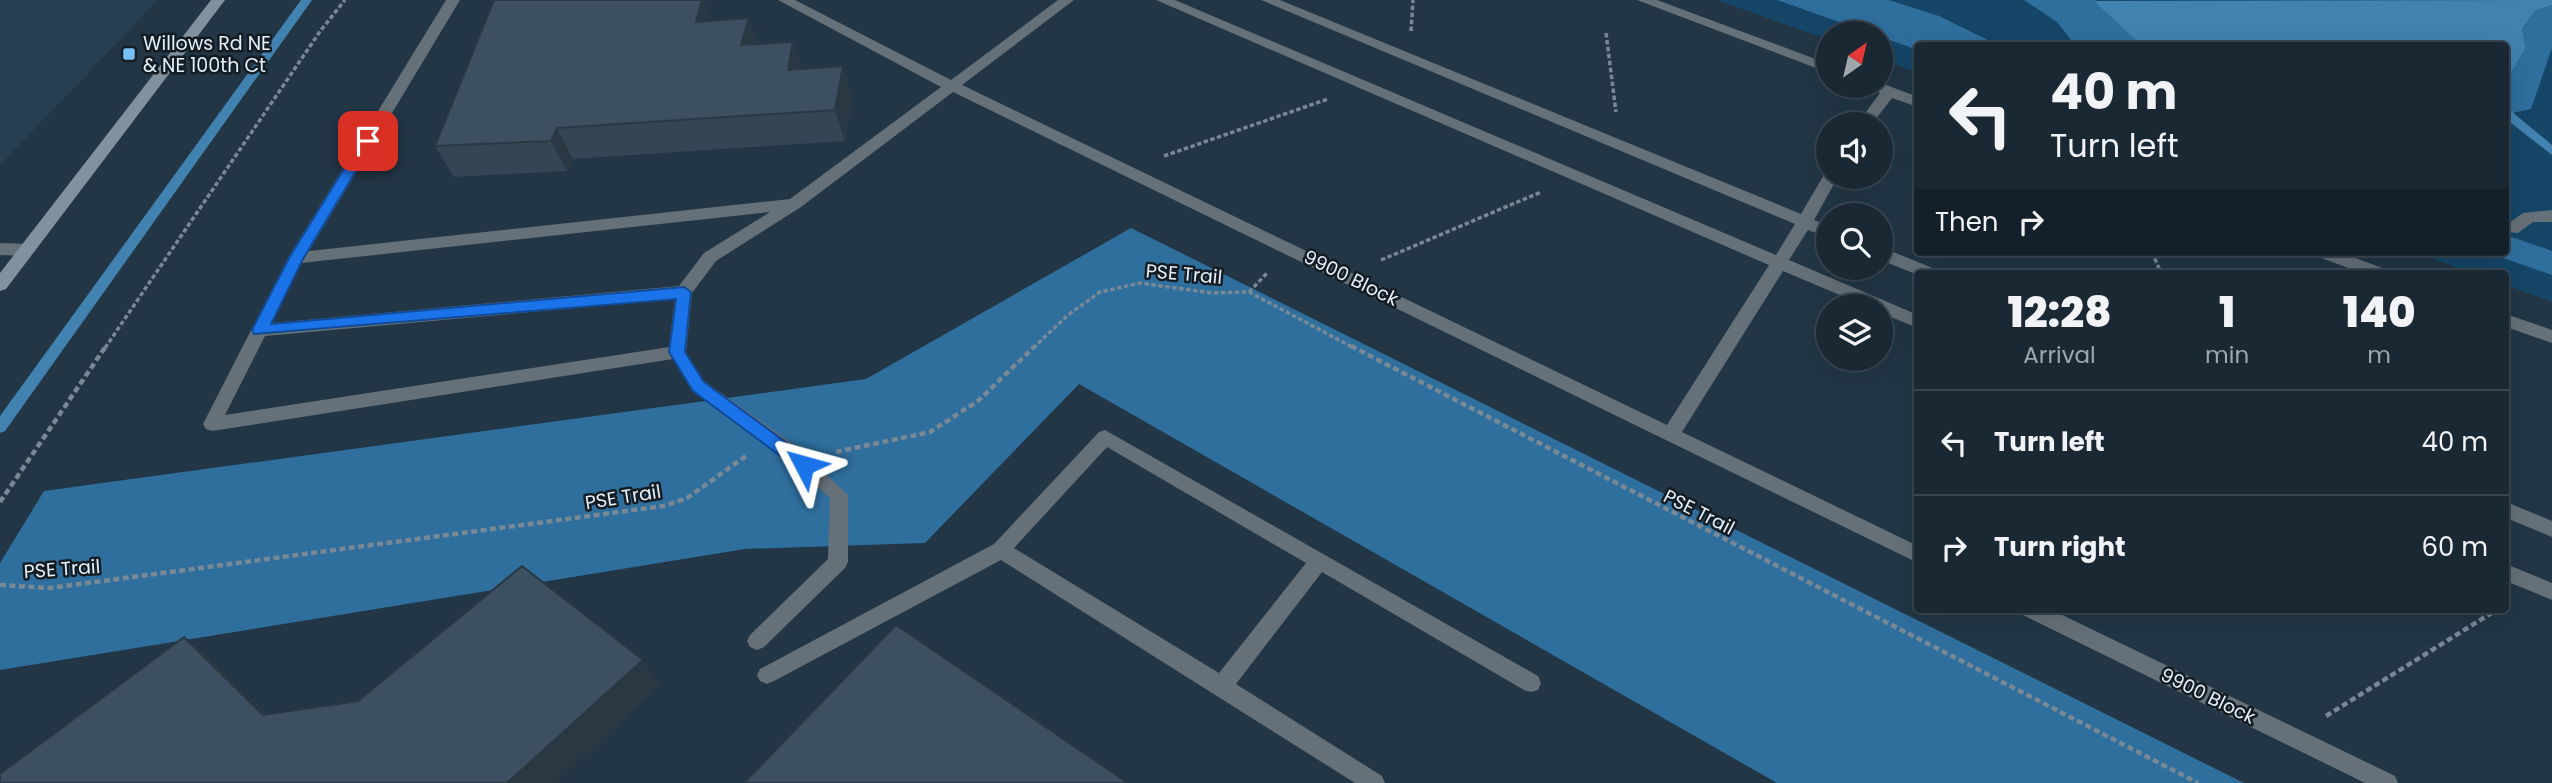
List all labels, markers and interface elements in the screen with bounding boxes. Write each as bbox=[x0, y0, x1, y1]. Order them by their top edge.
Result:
north arrow bbox=[1816, 21, 1894, 98]
map controls bbox=[1816, 21, 1893, 371]
place label: Willows Rd NE & NE 100th Ct bbox=[143, 30, 271, 79]
marker: Willows Rd NE & NE 100th Ct bbox=[121, 46, 137, 62]
text: 40 m bbox=[2050, 58, 2177, 126]
icon: left bbox=[1935, 70, 2026, 161]
pin bbox=[338, 111, 398, 171]
button: sound bbox=[1816, 112, 1893, 189]
icon: arrive bbox=[349, 122, 387, 160]
text: Turn left bbox=[2050, 123, 2179, 168]
button: search bbox=[1816, 203, 1893, 280]
icon: right bbox=[2012, 203, 2050, 241]
text: Then bbox=[1935, 204, 1998, 240]
street label: 9900 Block bbox=[1299, 243, 1403, 313]
street label: PSE Trail bbox=[1145, 257, 1223, 291]
text: 12:28 bbox=[2007, 283, 2112, 342]
text: 1 bbox=[2219, 283, 2235, 342]
text: 140 bbox=[2343, 283, 2416, 342]
button: layers bbox=[1816, 294, 1893, 371]
text: Arrival bbox=[2023, 339, 2096, 371]
text: min bbox=[2205, 339, 2249, 371]
text: m bbox=[2367, 339, 2391, 371]
icon: left bbox=[1935, 424, 1973, 462]
text: Turn left bbox=[1994, 424, 2105, 460]
text: 40 m bbox=[2422, 424, 2488, 460]
position arrow bbox=[767, 428, 841, 502]
street label: PSE Trail bbox=[583, 478, 663, 516]
street label: PSE Trail bbox=[1659, 483, 1739, 541]
icon: right bbox=[1935, 529, 1973, 567]
text: Turn right bbox=[1994, 529, 2126, 565]
text: 60 m bbox=[2421, 529, 2488, 565]
street label: PSE Trail bbox=[23, 553, 101, 585]
street label: 9900 Block bbox=[2156, 661, 2260, 731]

